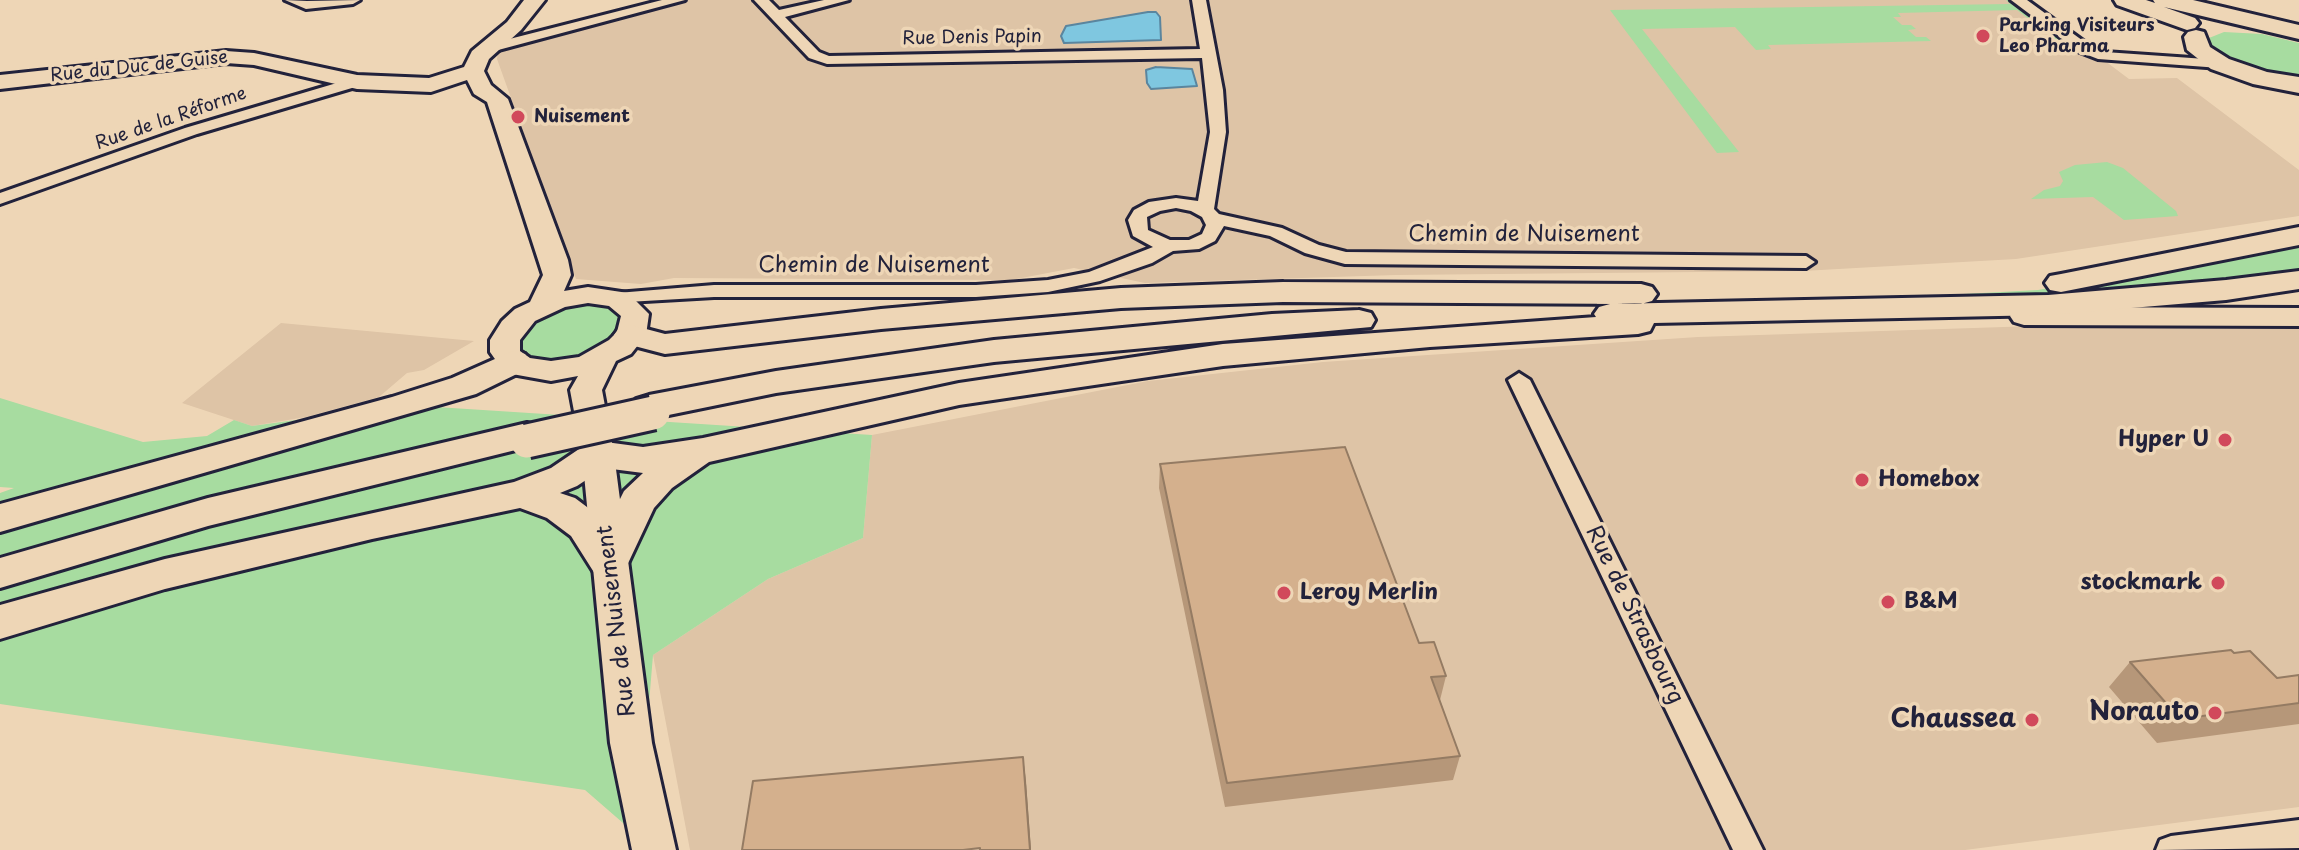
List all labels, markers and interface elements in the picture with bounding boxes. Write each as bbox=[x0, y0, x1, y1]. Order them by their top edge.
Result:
place label: Parking Visiteurs Leo Pharma bbox=[1999, 15, 2155, 58]
street label: Rue Denis Papin bbox=[902, 26, 1042, 50]
marker: Parking Visiteurs Leo Pharma bbox=[1974, 27, 1992, 45]
street label: Rue du Duc de Guise bbox=[49, 47, 229, 87]
street label: Rue de la Réforme bbox=[93, 83, 249, 155]
place label: Nuisement bbox=[534, 106, 630, 128]
marker: Nuisement bbox=[509, 108, 527, 126]
street label: Chemin de Nuisement bbox=[1408, 222, 1640, 248]
street label: Chemin de Nuisement bbox=[758, 253, 990, 279]
place label: Hyper U bbox=[2118, 427, 2209, 453]
marker: Hyper U bbox=[2216, 431, 2234, 449]
place label: Homebox bbox=[1878, 467, 1980, 493]
marker: Homebox bbox=[1853, 471, 1871, 489]
street label: Rue de Strasbourg bbox=[1579, 522, 1689, 708]
street label: Rue de Nuisement bbox=[592, 524, 642, 718]
place label: stockmark bbox=[2081, 570, 2202, 596]
marker: stockmark bbox=[2209, 574, 2227, 592]
place label: Leroy Merlin bbox=[1300, 580, 1438, 606]
marker: Leroy Merlin bbox=[1275, 584, 1293, 602]
place label: B&M bbox=[1904, 589, 1958, 615]
marker: B&M bbox=[1879, 593, 1897, 611]
place label: Norauto bbox=[2089, 697, 2199, 729]
place label: Chaussea bbox=[1890, 704, 2016, 736]
marker: Norauto bbox=[2206, 704, 2224, 722]
marker: Chaussea bbox=[2023, 711, 2041, 729]

